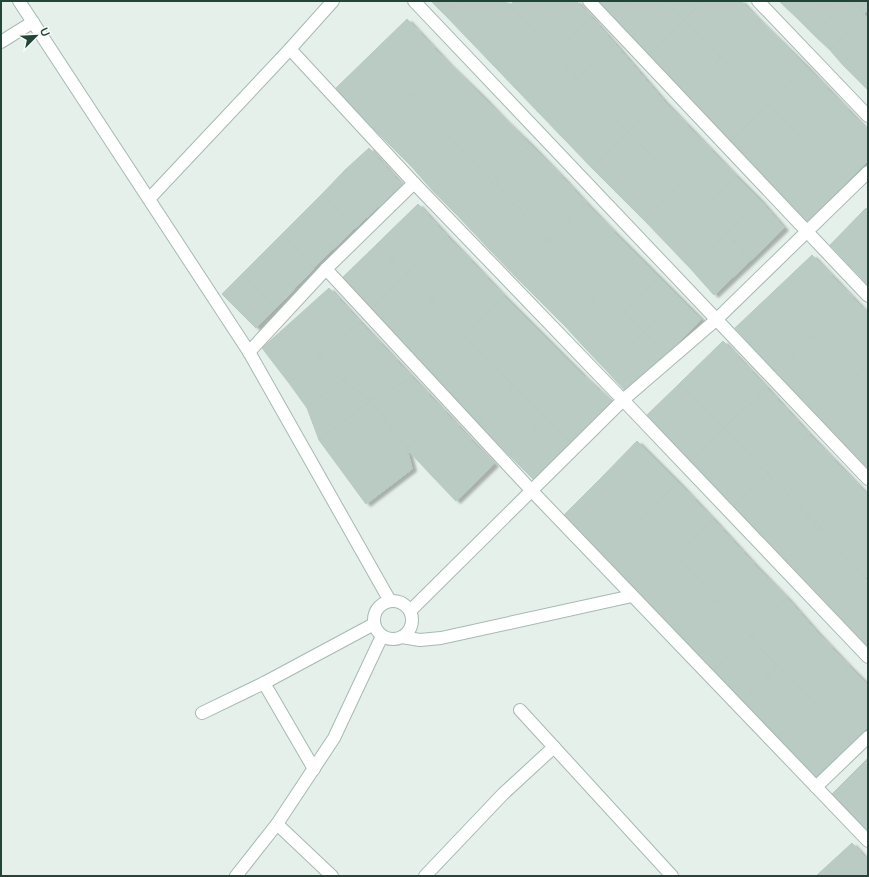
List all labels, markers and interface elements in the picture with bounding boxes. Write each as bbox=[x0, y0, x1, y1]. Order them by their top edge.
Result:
north arrow bbox=[16, 16, 56, 56]
text: U bbox=[37, 26, 52, 39]

